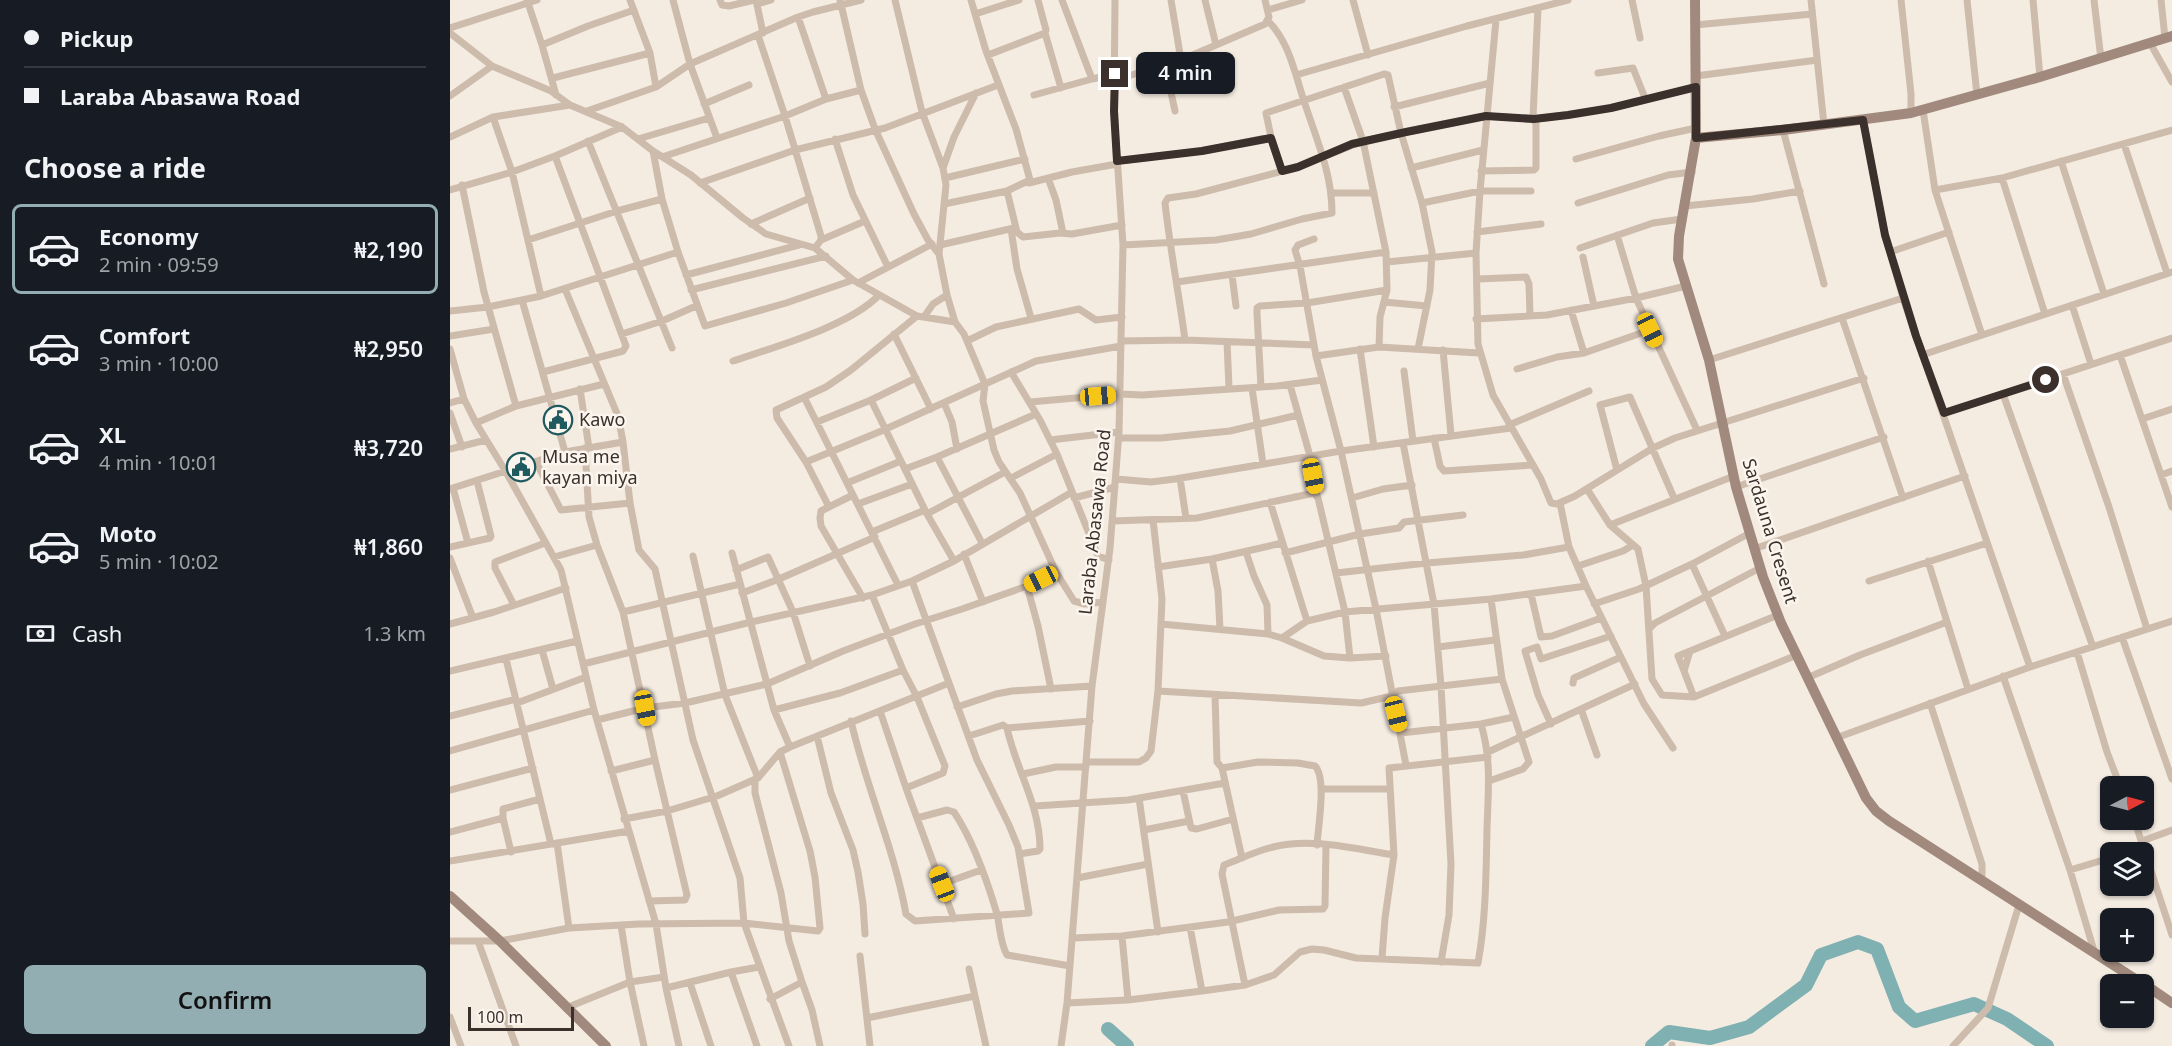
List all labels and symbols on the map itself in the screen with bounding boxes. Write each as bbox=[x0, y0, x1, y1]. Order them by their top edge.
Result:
callout: 4 min bbox=[1136, 53, 1235, 95]
route end bbox=[1101, 60, 1128, 87]
car bbox=[1634, 310, 1666, 350]
route start bbox=[2032, 366, 2059, 393]
car bbox=[1079, 385, 1117, 407]
public building icon: Kawo bbox=[542, 404, 574, 436]
place label: Kawo bbox=[579, 407, 625, 431]
street label: Laraba Abasawa Road bbox=[1072, 428, 1116, 616]
place label: Musa me kayan miya bbox=[542, 444, 638, 489]
public building icon: Musa me kayan miya bbox=[505, 451, 537, 483]
street label: Sardauna Cresent bbox=[1738, 455, 1805, 607]
car bbox=[1301, 457, 1325, 495]
car bbox=[1021, 563, 1061, 595]
car bbox=[633, 689, 657, 727]
car bbox=[1383, 694, 1409, 734]
north arrow bbox=[2100, 776, 2154, 830]
car bbox=[927, 864, 957, 904]
scale bar bbox=[468, 1004, 574, 1032]

